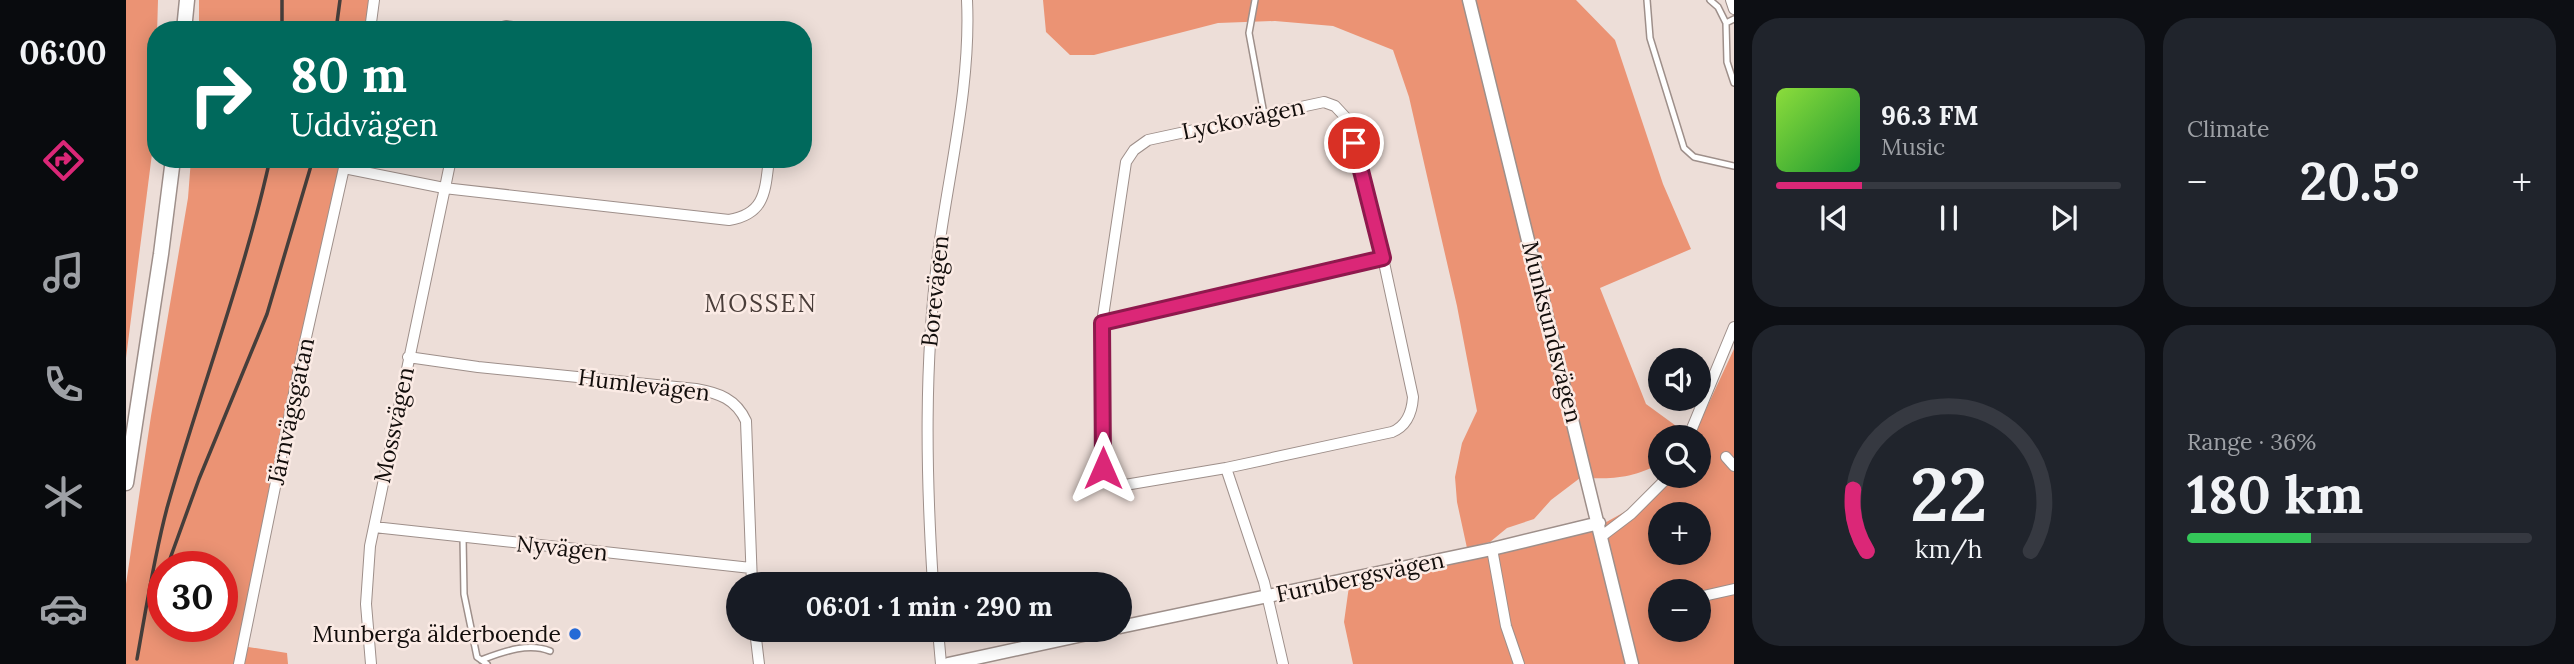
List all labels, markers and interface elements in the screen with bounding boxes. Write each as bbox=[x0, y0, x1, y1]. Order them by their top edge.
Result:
text: 06:00 bbox=[19, 32, 107, 73]
text: 80 m bbox=[290, 43, 407, 105]
icon: right bbox=[175, 49, 266, 140]
street label: Lyckovägen bbox=[1179, 91, 1307, 146]
text: 96.3 FM bbox=[1881, 99, 1979, 132]
text: Uddvägen bbox=[290, 104, 438, 145]
pin bbox=[1324, 113, 1384, 173]
text: Climate bbox=[2187, 114, 2269, 143]
icon: arrive bbox=[1335, 124, 1373, 162]
text: Music bbox=[1881, 132, 1945, 161]
icon: directions bbox=[39, 136, 88, 185]
text: 20.5° bbox=[2300, 148, 2419, 214]
text: − bbox=[2187, 158, 2207, 206]
text: + bbox=[2512, 158, 2532, 206]
icon: previous bbox=[1815, 199, 1853, 237]
icon: pause bbox=[1930, 199, 1968, 237]
icon: next bbox=[2045, 199, 2083, 237]
street label: Borevägen bbox=[914, 234, 955, 348]
street label: Munksundsvägen bbox=[1516, 238, 1589, 426]
icon: music bbox=[39, 248, 88, 297]
district label: MOSSEN bbox=[704, 288, 818, 319]
street label: Järnvägsgatan bbox=[261, 335, 320, 488]
map controls bbox=[1648, 348, 1711, 642]
button: sound bbox=[1648, 348, 1711, 411]
icon: phone bbox=[39, 360, 88, 409]
street label: Humlevägen bbox=[576, 362, 712, 407]
street label: Mossvägen bbox=[367, 364, 420, 486]
button: search bbox=[1648, 425, 1711, 488]
text: Range · 36% bbox=[2187, 427, 2316, 456]
position arrow bbox=[1066, 431, 1140, 505]
text: 22 bbox=[1910, 449, 1987, 542]
text: 180 km bbox=[2187, 461, 2363, 527]
icon: climate bbox=[39, 472, 88, 521]
button: + bbox=[1648, 502, 1711, 565]
street label: Nyvägen bbox=[515, 528, 609, 567]
text: km/h bbox=[1915, 533, 1982, 565]
street label: Furubergsvägen bbox=[1273, 545, 1447, 608]
speed limit sign: 30 bbox=[147, 551, 238, 642]
button: − bbox=[1648, 579, 1711, 642]
icon: car bbox=[39, 584, 88, 633]
text: 06:01 · 1 min · 290 m bbox=[806, 590, 1052, 623]
place label: Munberga älderboende bbox=[312, 619, 561, 648]
marker: Munberga älderboende bbox=[567, 626, 583, 642]

